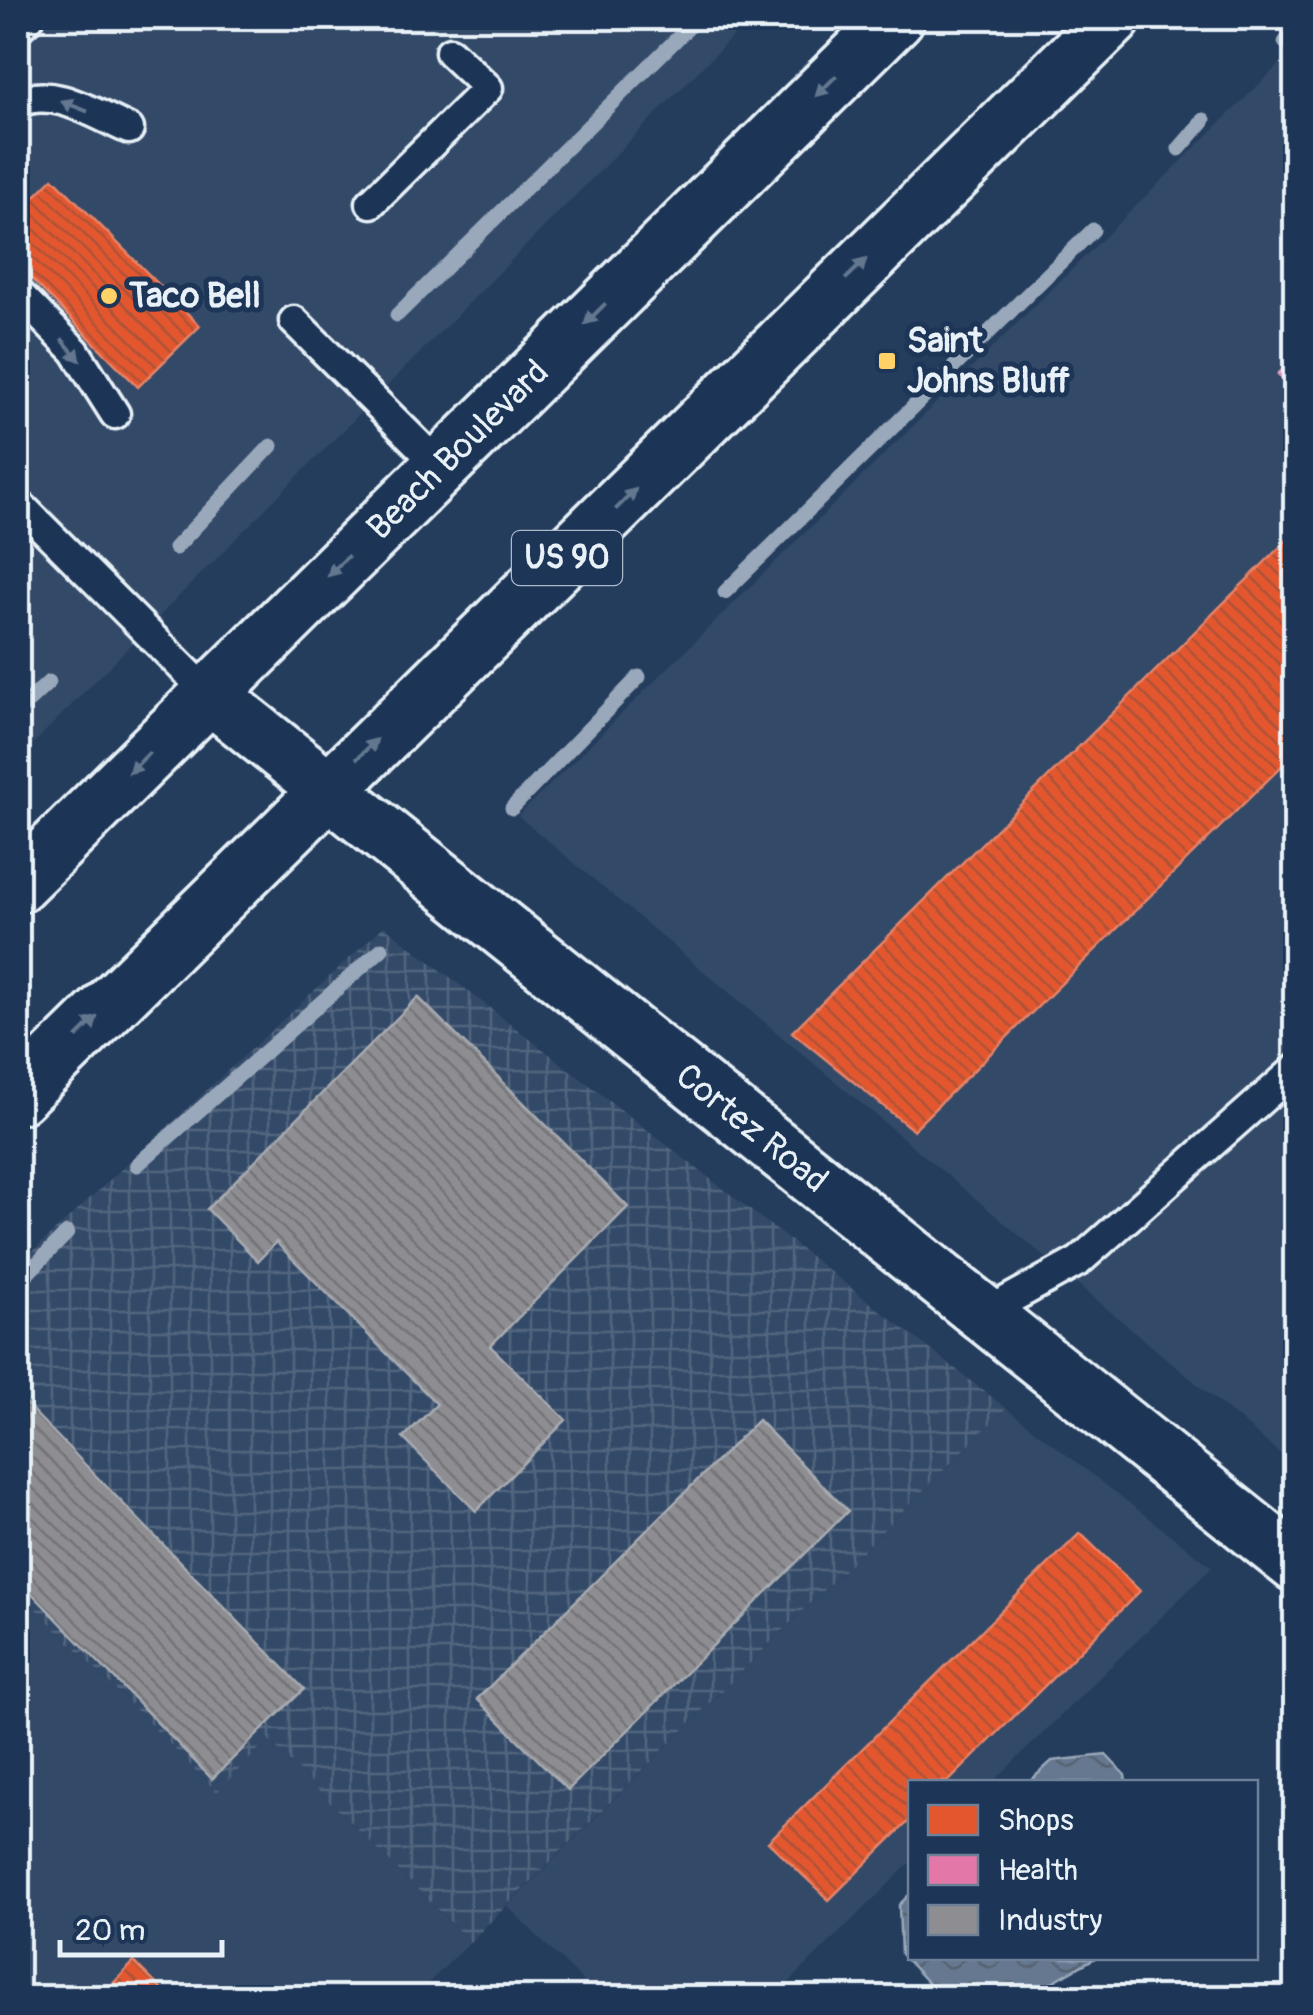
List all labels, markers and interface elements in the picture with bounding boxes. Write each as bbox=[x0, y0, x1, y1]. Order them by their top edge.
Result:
one-way arrow bbox=[815, 74, 839, 97]
one-way arrow bbox=[59, 98, 89, 114]
one-way arrow bbox=[843, 258, 867, 281]
place label: Taco Bell bbox=[129, 274, 261, 318]
marker: Taco Bell bbox=[98, 285, 120, 307]
one-way arrow bbox=[583, 302, 607, 325]
place label: Saint Johns Bluff bbox=[907, 319, 1070, 403]
one-way arrow bbox=[60, 337, 82, 362]
marker: Saint Johns Bluff bbox=[876, 350, 898, 372]
street label: Beach Boulevard bbox=[358, 351, 558, 549]
one-way arrow bbox=[614, 488, 638, 512]
road number: US 90 bbox=[512, 531, 622, 585]
one-way arrow bbox=[327, 554, 350, 578]
one-way arrow bbox=[355, 738, 379, 761]
one-way arrow bbox=[128, 750, 152, 774]
one-way arrow bbox=[74, 1016, 98, 1040]
street label: Cortez Road bbox=[667, 1054, 837, 1203]
legend bbox=[908, 1780, 1258, 1960]
text: Shops bbox=[998, 1802, 1074, 1839]
text: Health bbox=[998, 1852, 1078, 1889]
scale bar bbox=[60, 1895, 222, 1957]
text: Industry bbox=[998, 1902, 1102, 1939]
text: 20 m bbox=[75, 1912, 145, 1949]

